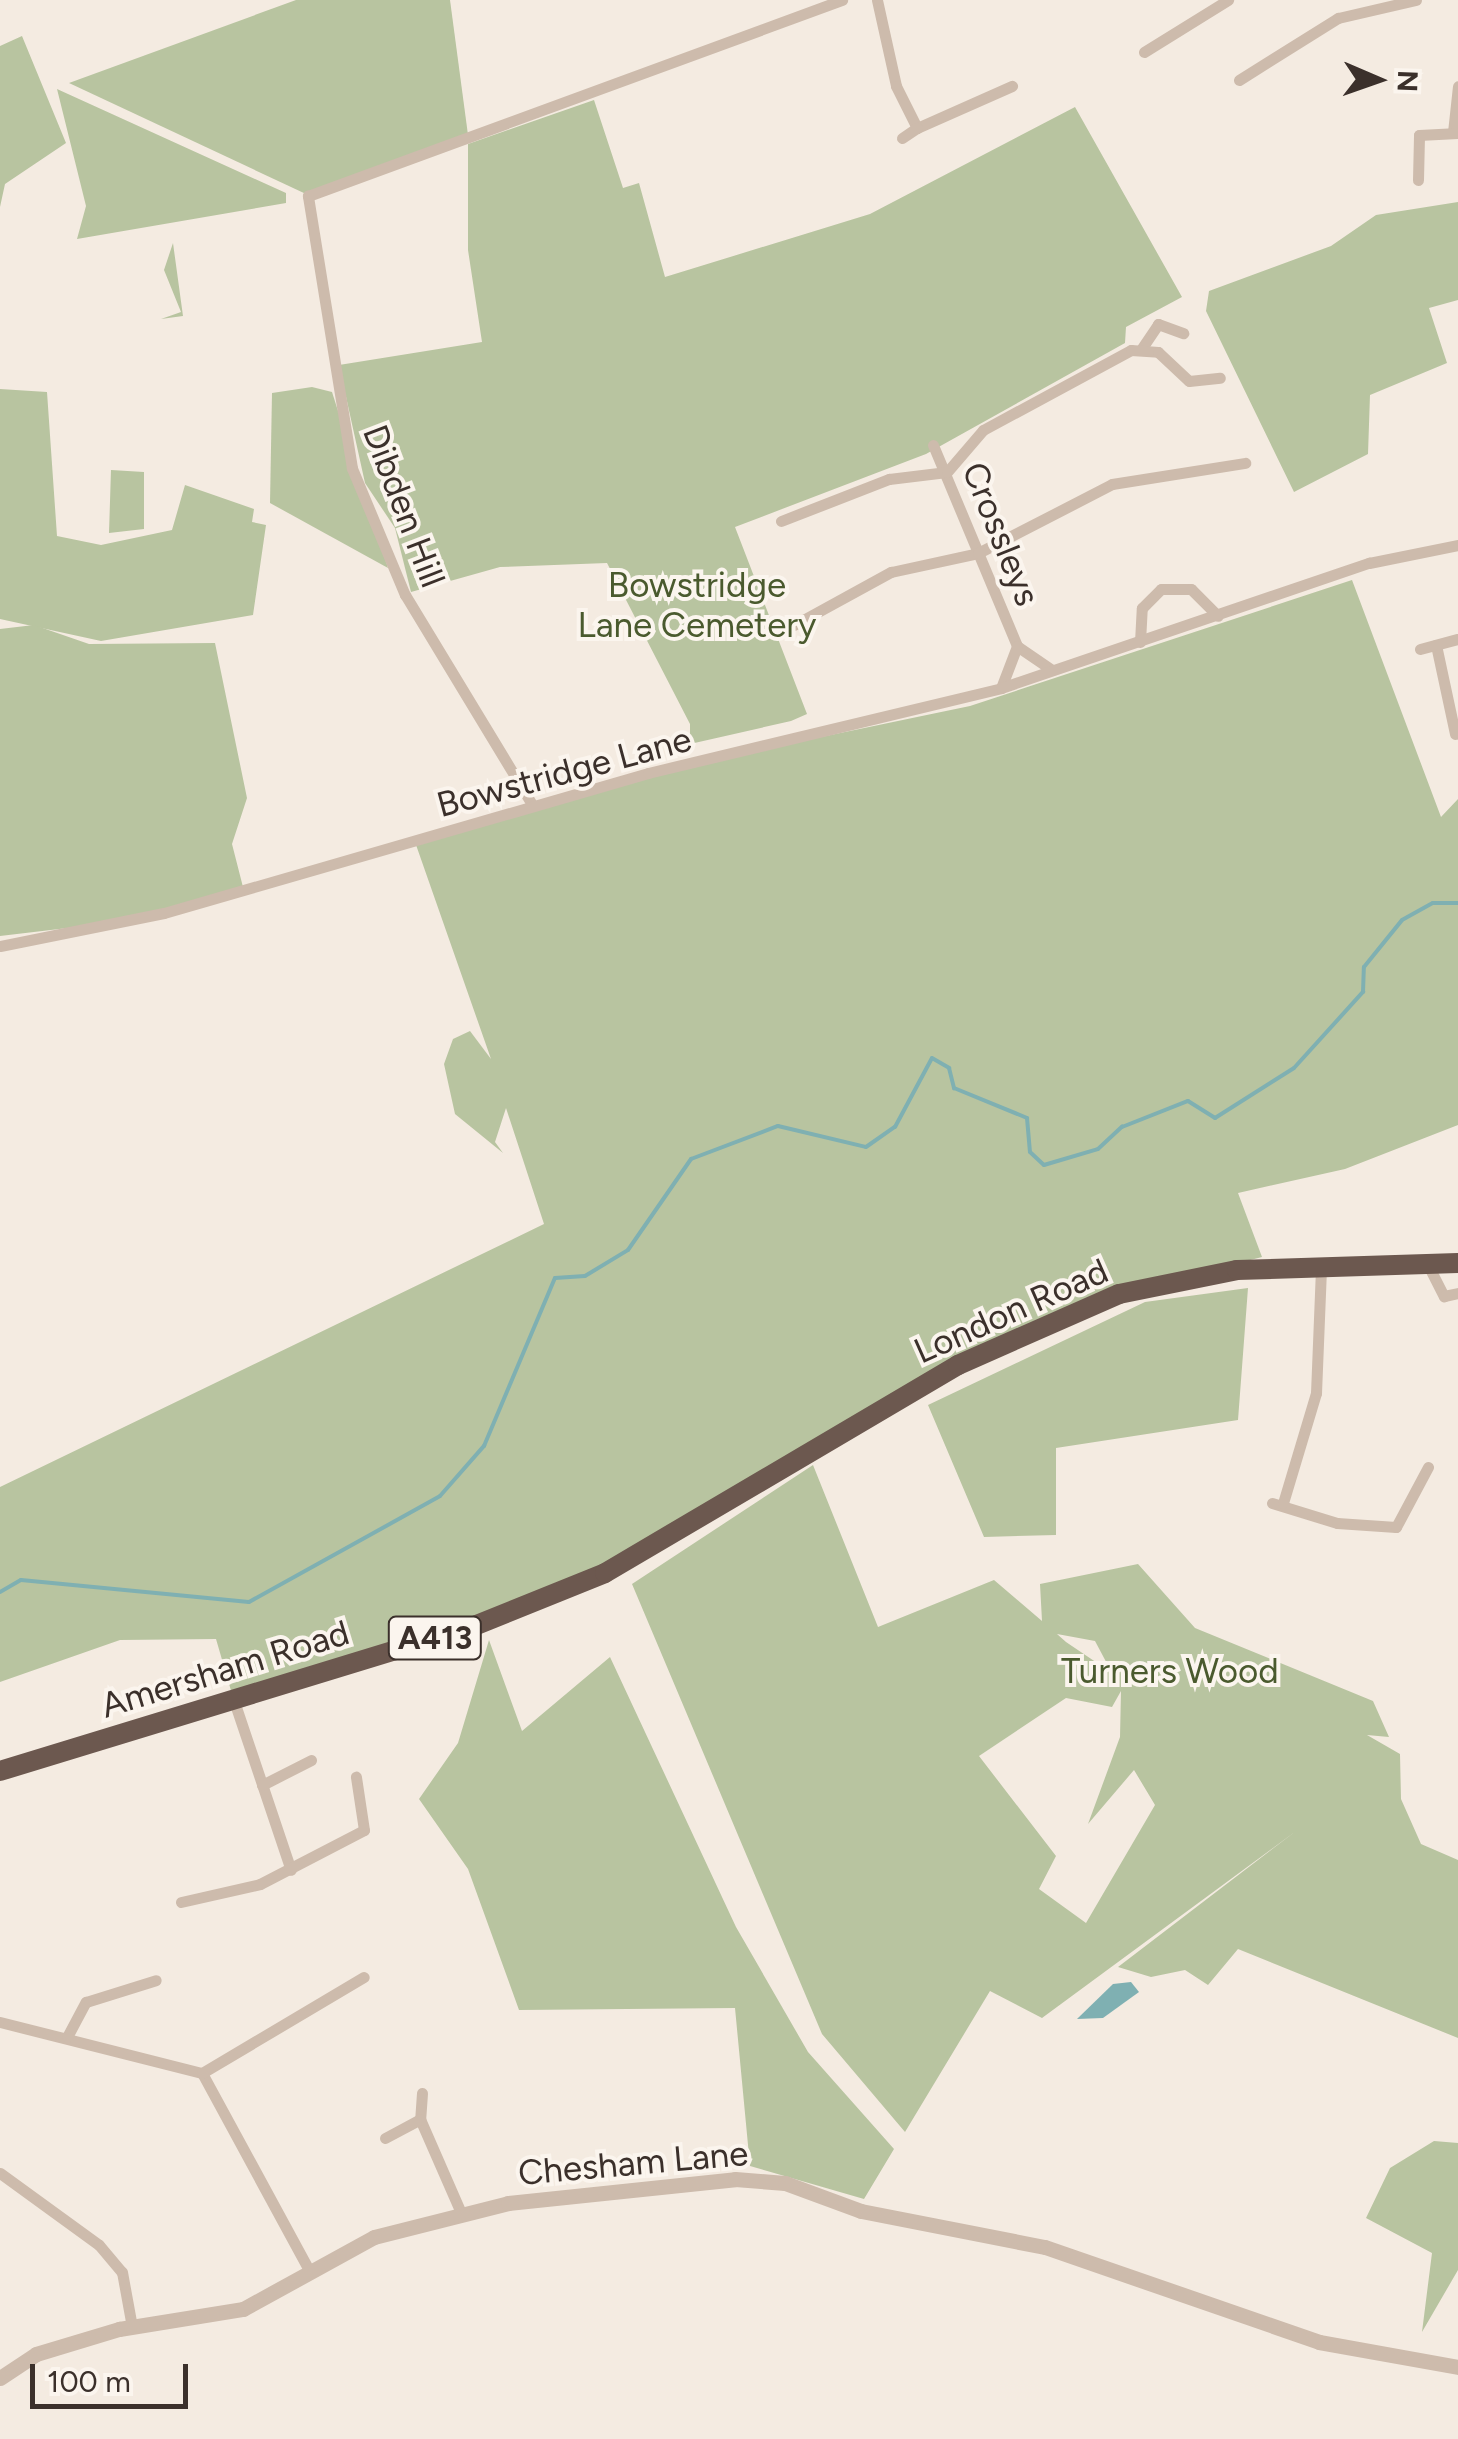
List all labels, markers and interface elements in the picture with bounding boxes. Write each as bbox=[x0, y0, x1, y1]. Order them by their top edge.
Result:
north arrow bbox=[1328, 30, 1428, 130]
text: N bbox=[1391, 70, 1425, 92]
street label: Dibden Hill bbox=[354, 419, 454, 593]
street label: Crossleys bbox=[953, 456, 1049, 612]
park label: Bowstridge Lane Cemetery bbox=[577, 564, 817, 646]
street label: Bowstridge Lane bbox=[432, 718, 696, 826]
street label: London Road bbox=[908, 1250, 1114, 1372]
street label: Amersham Road bbox=[96, 1611, 354, 1727]
road number: A413 bbox=[388, 1611, 482, 1665]
park label: Turners Wood bbox=[1061, 1650, 1279, 1692]
street label: Chesham Lane bbox=[516, 2132, 750, 2194]
scale bar bbox=[35, 2344, 192, 2406]
text: 100 m bbox=[47, 2363, 131, 2400]

